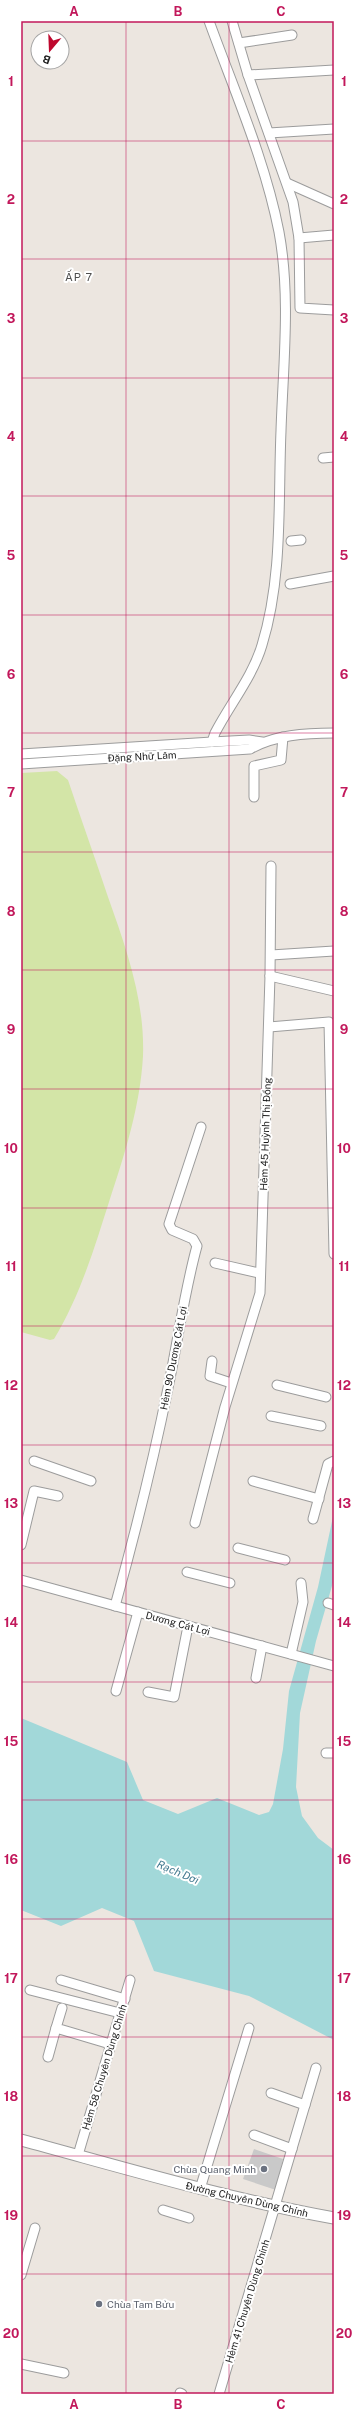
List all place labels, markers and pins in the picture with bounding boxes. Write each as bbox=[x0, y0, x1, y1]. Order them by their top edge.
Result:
place label: Chùa Quang Minh bbox=[173, 2163, 256, 2175]
marker: Chùa Quang Minh bbox=[259, 2164, 269, 2174]
place label: Chùa Tam Bửu bbox=[107, 2298, 175, 2310]
marker: Chùa Tam Bửu bbox=[94, 2299, 104, 2309]

